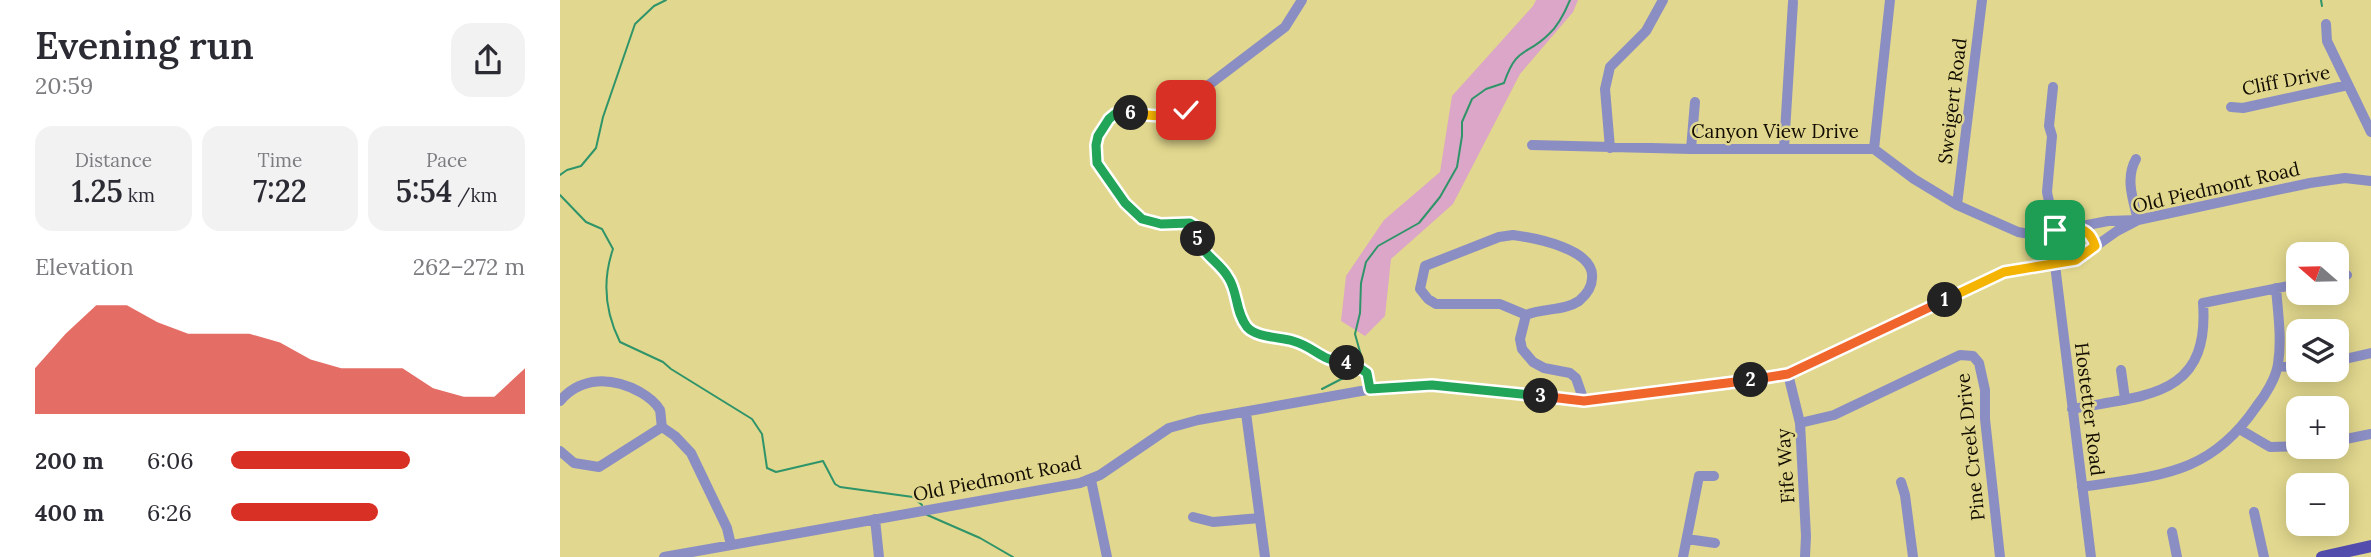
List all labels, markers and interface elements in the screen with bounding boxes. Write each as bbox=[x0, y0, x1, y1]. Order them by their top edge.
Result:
text: Evening run bbox=[35, 21, 254, 69]
button: share bbox=[451, 23, 525, 97]
street label: Sweigert Road bbox=[1932, 37, 1972, 165]
street label: Cliff Drive bbox=[2240, 60, 2332, 100]
text: 20:59 bbox=[35, 71, 93, 100]
pin bbox=[1156, 80, 1216, 140]
icon: check bbox=[1167, 91, 1205, 129]
pin: 6 bbox=[1114, 96, 1148, 130]
text: 6 bbox=[1125, 100, 1136, 124]
street label: Canyon View Drive bbox=[1691, 119, 1859, 143]
text: Distance bbox=[75, 148, 152, 172]
text: Time bbox=[258, 148, 302, 172]
text: Pace bbox=[426, 148, 467, 172]
street label: Old Piedmont Road bbox=[2130, 156, 2302, 218]
text: 1.25 bbox=[72, 172, 123, 210]
text: 7:22 bbox=[253, 172, 307, 210]
text: 5:54 bbox=[396, 172, 452, 210]
text: km bbox=[123, 183, 155, 207]
text: /km bbox=[452, 183, 498, 207]
pin bbox=[2025, 200, 2085, 260]
icon: arrive bbox=[2036, 211, 2074, 249]
pin: 5 bbox=[1180, 222, 1216, 256]
text: 5 bbox=[1192, 226, 1203, 250]
north arrow bbox=[2286, 242, 2348, 304]
map controls bbox=[2286, 242, 2349, 536]
text: Elevation bbox=[35, 252, 134, 281]
text: 262–272 m bbox=[413, 252, 525, 281]
pin: 1 bbox=[1928, 282, 1962, 318]
text: 1 bbox=[1941, 287, 1948, 311]
button: layers bbox=[2286, 319, 2349, 382]
street label: Hostetter Road bbox=[2070, 341, 2110, 477]
pin: 4 bbox=[1330, 346, 1364, 380]
text: 4 bbox=[1341, 350, 1352, 374]
pin: 2 bbox=[1734, 362, 1768, 398]
text: 2 bbox=[1745, 367, 1756, 391]
street label: Pine Creek Drive bbox=[1950, 372, 1990, 522]
pin: 3 bbox=[1524, 378, 1558, 414]
text: 3 bbox=[1535, 383, 1546, 407]
button: + bbox=[2286, 396, 2349, 459]
street label: Fife Way bbox=[1770, 428, 1800, 504]
text: 200 m bbox=[35, 446, 104, 475]
text: 6:06 bbox=[147, 446, 194, 475]
street label: Old Piedmont Road bbox=[911, 450, 1083, 506]
button: − bbox=[2286, 473, 2349, 536]
text: 400 m bbox=[35, 498, 104, 527]
text: 6:26 bbox=[147, 498, 192, 527]

